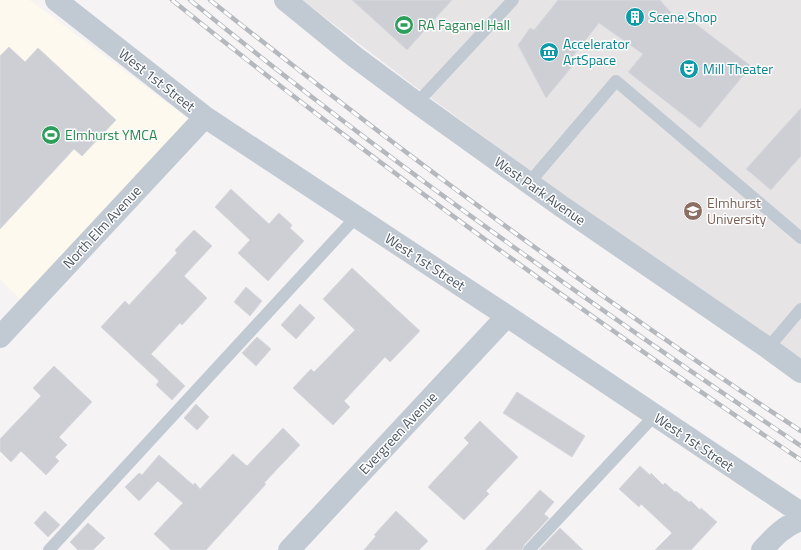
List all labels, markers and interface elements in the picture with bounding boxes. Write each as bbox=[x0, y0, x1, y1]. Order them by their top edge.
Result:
building icon: Scene Shop bbox=[624, 6, 646, 28]
place label: Scene Shop bbox=[649, 6, 717, 27]
sports icon: RA Faganel Hall bbox=[393, 14, 415, 36]
place label: RA Faganel Hall bbox=[418, 14, 510, 35]
place label: Accelerator ArtSpace bbox=[563, 33, 630, 70]
museum icon: Accelerator ArtSpace bbox=[538, 41, 560, 63]
street label: West 1st Street bbox=[115, 43, 200, 116]
theatre icon: Mill Theater bbox=[678, 58, 700, 80]
place label: Mill Theater bbox=[703, 58, 773, 79]
sports icon: Elmhurst YMCA bbox=[40, 124, 62, 146]
place label: Elmhurst YMCA bbox=[65, 124, 158, 145]
street label: West Park Avenue bbox=[490, 151, 590, 230]
street label: North Elm Avenue bbox=[58, 180, 146, 273]
place label: Elmhurst University bbox=[707, 192, 767, 229]
school or university icon: Elmhurst University bbox=[682, 200, 704, 222]
street label: West 1st Street bbox=[381, 228, 470, 296]
street label: Evergreen Avenue bbox=[354, 387, 442, 479]
street label: West 1st Street bbox=[650, 407, 738, 476]

